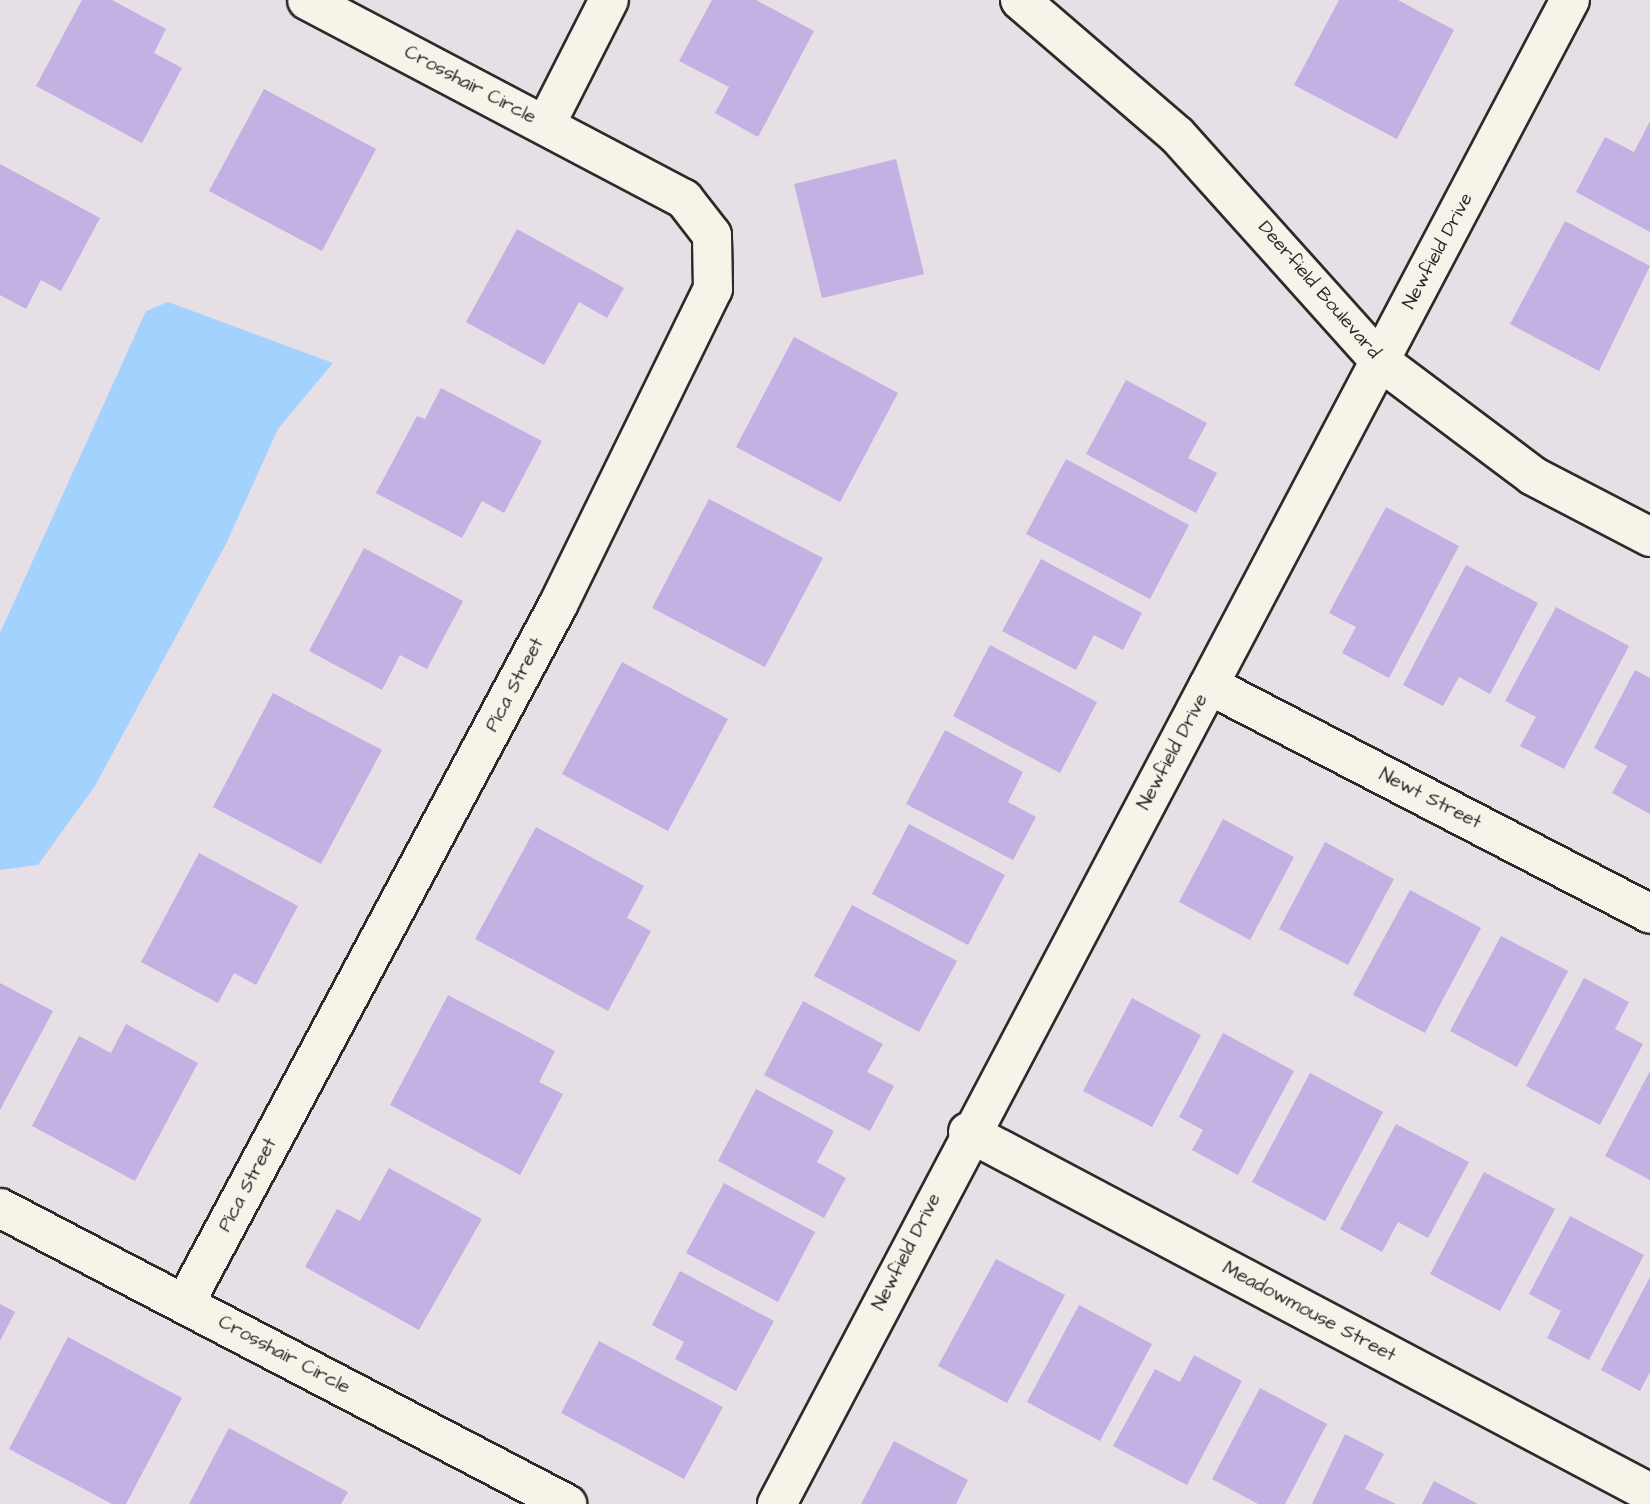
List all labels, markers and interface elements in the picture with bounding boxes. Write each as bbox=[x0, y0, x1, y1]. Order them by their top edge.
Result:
street label: Crosshair Circle bbox=[400, 41, 540, 129]
street label: Newfield Drive bbox=[1398, 189, 1478, 313]
street label: Deerfield Boulevard bbox=[1253, 216, 1385, 364]
street label: Pica Street bbox=[481, 634, 549, 736]
street label: Newfield Drive bbox=[1133, 690, 1213, 814]
street label: Newt Street bbox=[1375, 764, 1485, 834]
street label: Pica Street bbox=[214, 1134, 282, 1236]
street label: Newfield Drive bbox=[868, 1190, 946, 1314]
street label: Meadowmouse Street bbox=[1219, 1257, 1399, 1367]
street label: Crosshair Circle bbox=[214, 1311, 354, 1399]

